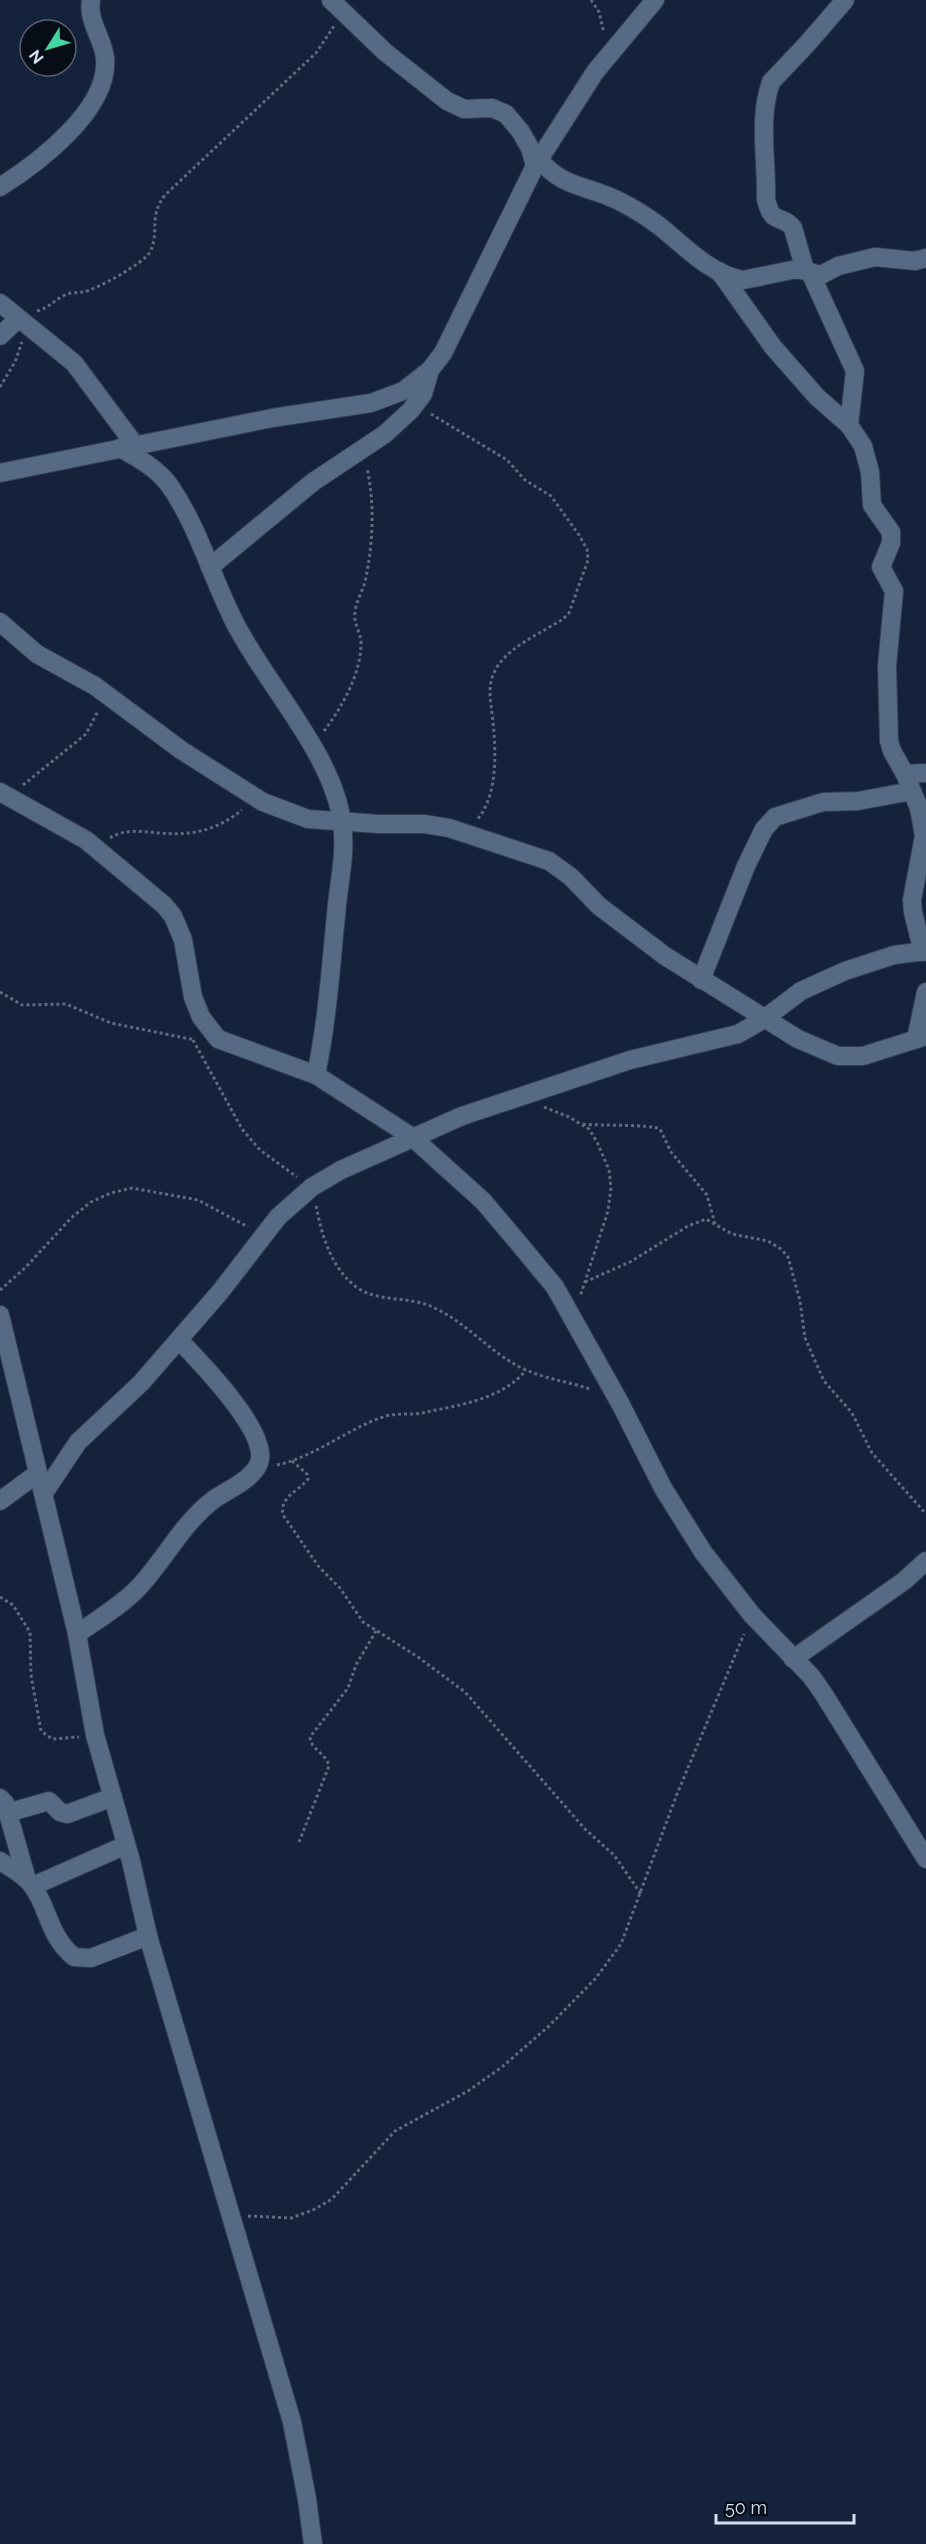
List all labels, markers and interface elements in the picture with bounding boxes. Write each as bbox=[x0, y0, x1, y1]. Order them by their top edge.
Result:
north arrow bbox=[18, 18, 78, 78]
text: N bbox=[25, 46, 48, 67]
scale bar bbox=[716, 2487, 854, 2525]
text: 50 m bbox=[725, 2497, 767, 2518]

